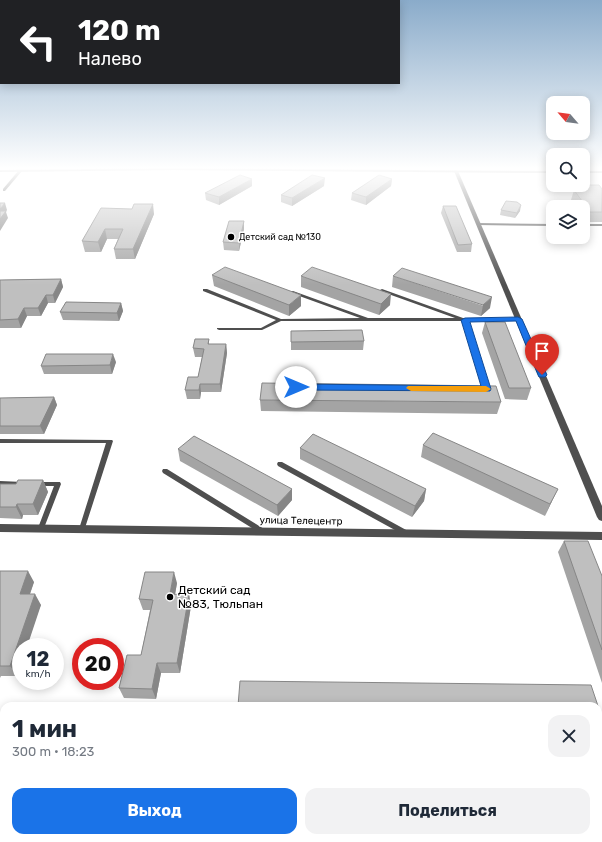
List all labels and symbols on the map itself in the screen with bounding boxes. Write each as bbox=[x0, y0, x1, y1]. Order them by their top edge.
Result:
north arrow bbox=[546, 96, 590, 140]
marker: Детский сад №130 bbox=[226, 232, 236, 242]
place label: Детский сад №130 bbox=[239, 232, 321, 242]
pin bbox=[525, 334, 559, 375]
position arrow bbox=[275, 366, 317, 408]
street label: улица Телецентр bbox=[259, 514, 343, 528]
place label: Детский сад №83, Тюльпан bbox=[178, 583, 263, 611]
marker: Детский сад №83, Тюльпан bbox=[165, 592, 175, 602]
speed limit sign: 20 bbox=[72, 638, 124, 690]

